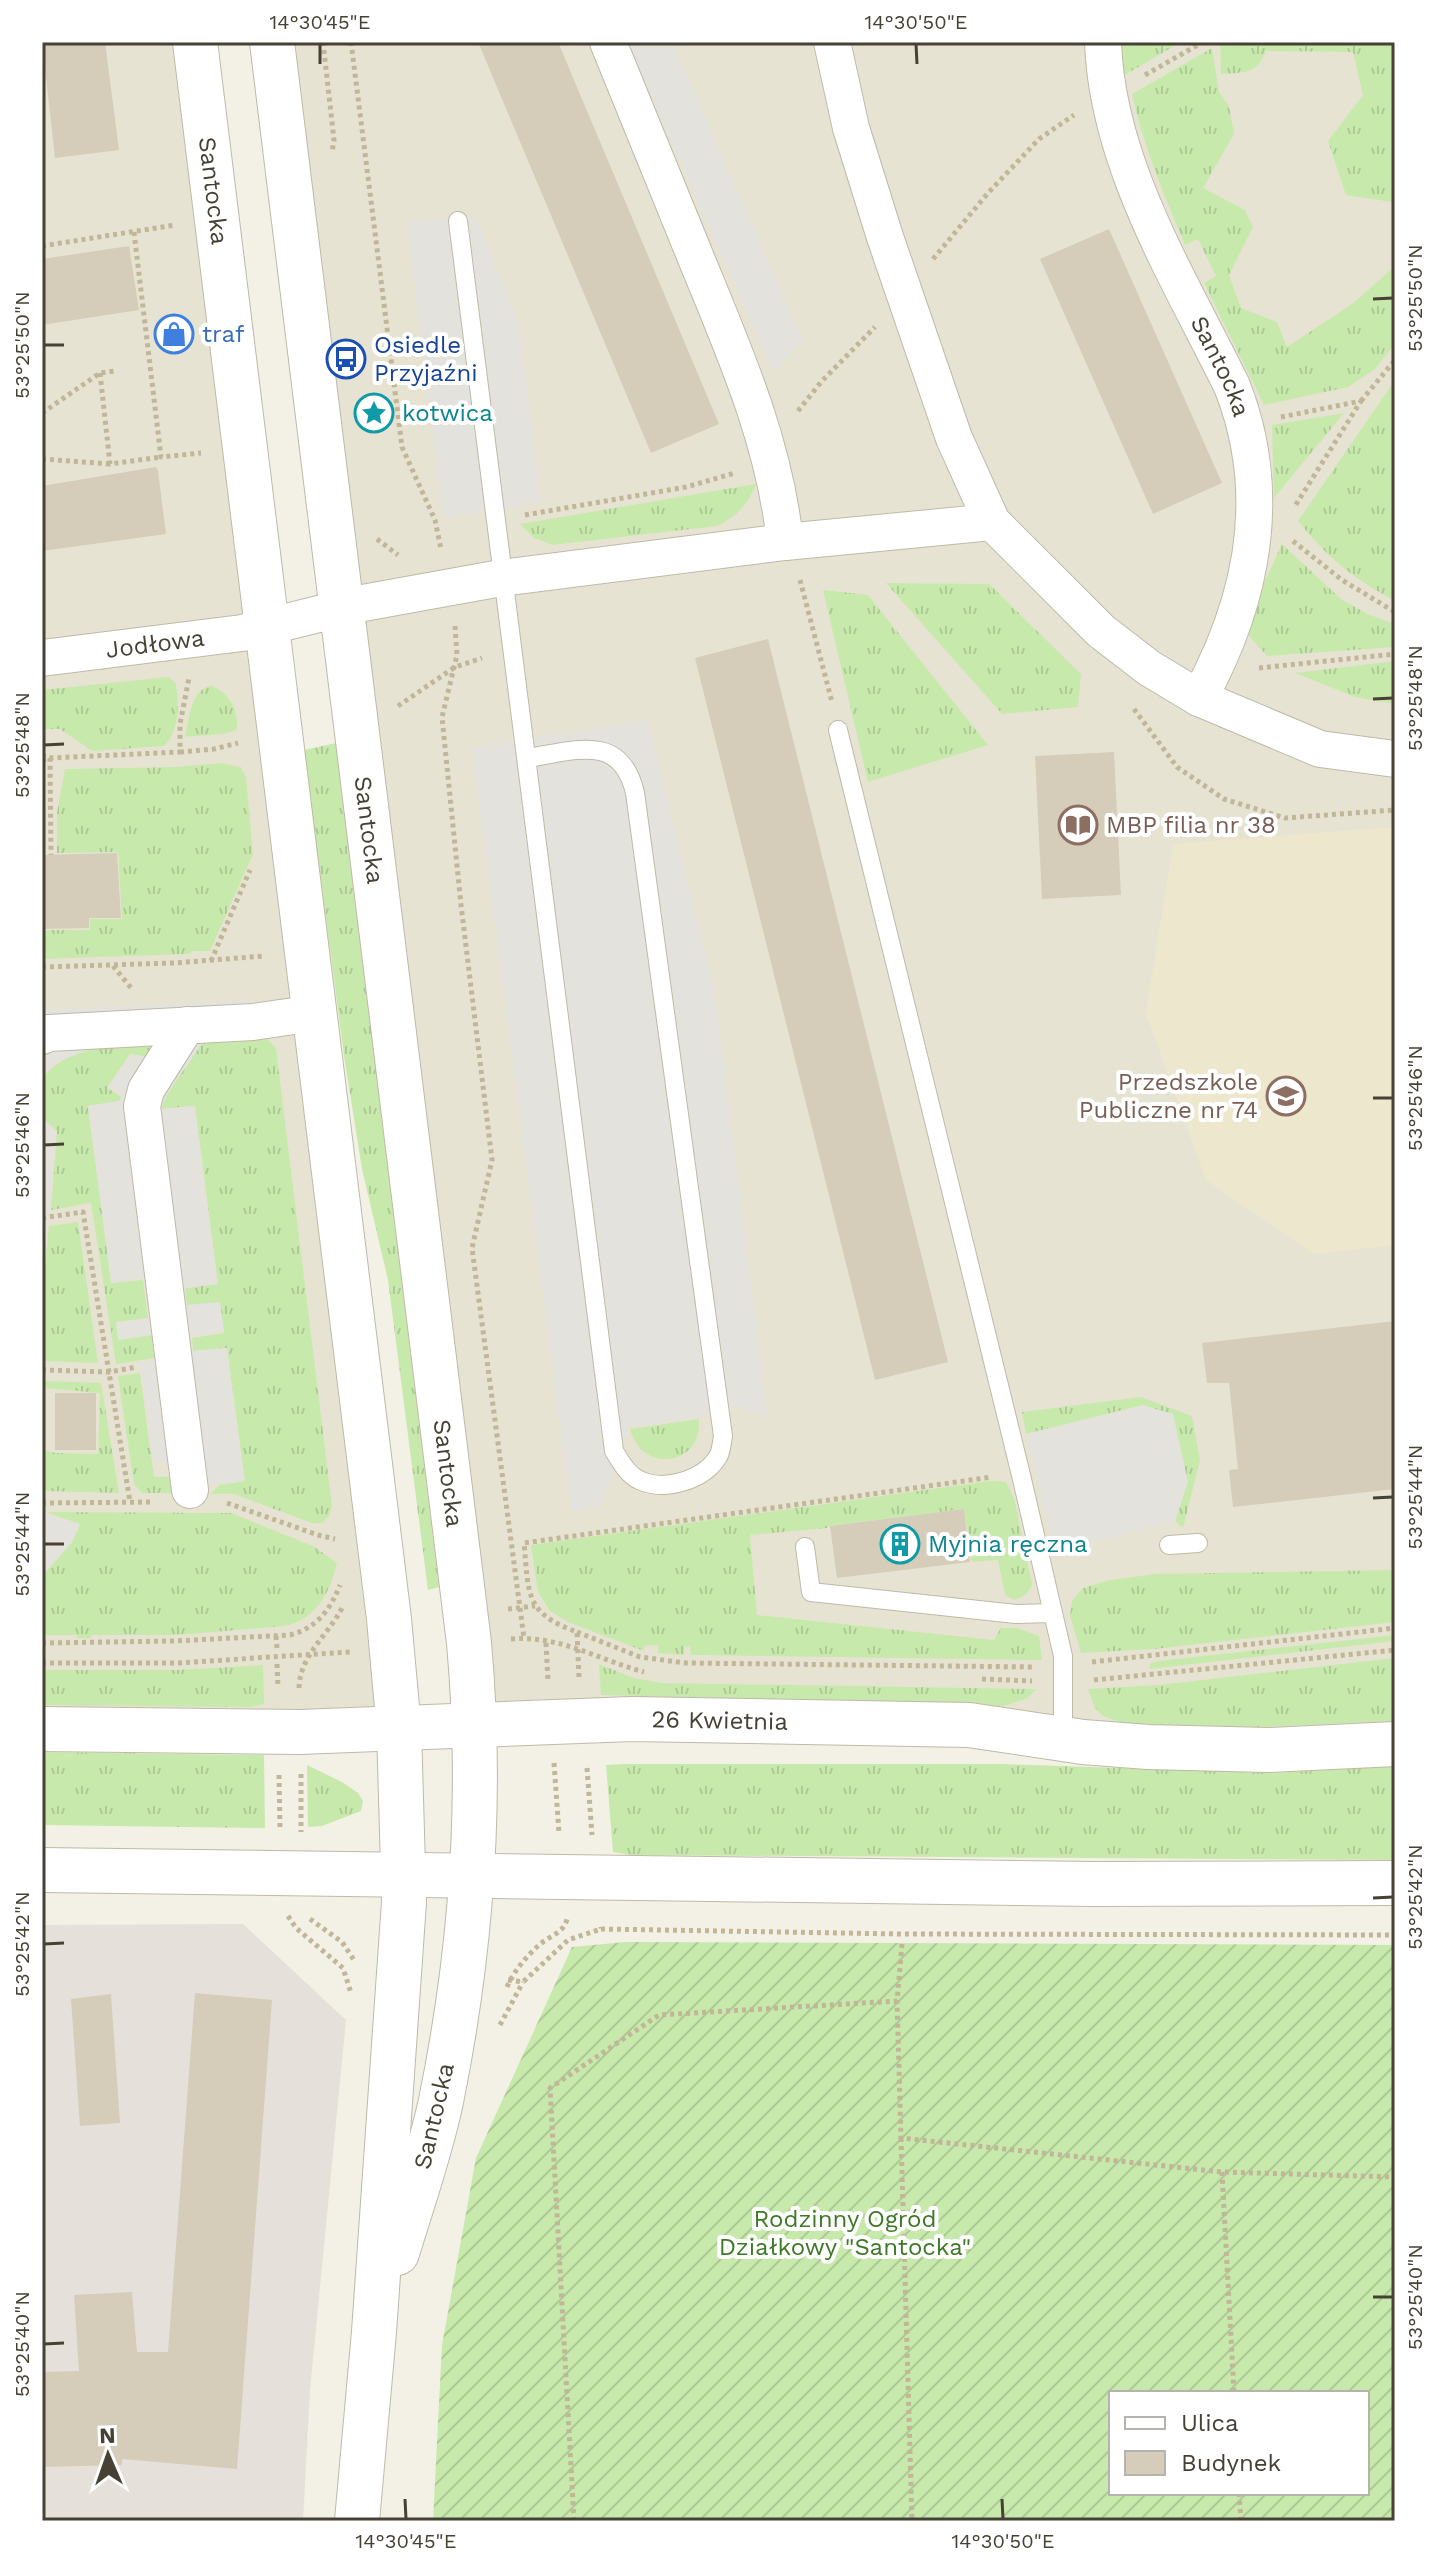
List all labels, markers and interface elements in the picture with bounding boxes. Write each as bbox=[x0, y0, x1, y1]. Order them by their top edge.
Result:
text: 14°30'45"E bbox=[270, 10, 370, 34]
text: 14°30'50"E bbox=[865, 10, 967, 34]
street label: Santocka bbox=[193, 135, 234, 246]
text: 53°25'50"N bbox=[1403, 244, 1427, 352]
text: 53°25'50"N bbox=[10, 291, 34, 399]
street label: Santocka bbox=[1185, 311, 1256, 420]
shop icon: traf bbox=[153, 313, 195, 355]
place label: traf bbox=[202, 320, 245, 348]
place label: Osiedle Przyjaźni bbox=[374, 331, 478, 387]
bus stop icon: Osiedle Przyjaźni bbox=[325, 338, 367, 380]
place icon: kotwica bbox=[353, 392, 395, 434]
place label: kotwica bbox=[402, 399, 493, 427]
street label: Jodłowa bbox=[104, 624, 206, 664]
text: 53°25'48"N bbox=[1403, 645, 1427, 751]
text: 53°25'48"N bbox=[10, 692, 34, 798]
street label: Santocka bbox=[348, 775, 389, 886]
library icon: MBP filia nr 38 bbox=[1057, 804, 1099, 846]
place label: MBP filia nr 38 bbox=[1106, 811, 1276, 839]
text: 53°25'46"N bbox=[1403, 1045, 1427, 1151]
place label: Przedszkole Publiczne nr 74 bbox=[1079, 1068, 1258, 1124]
school or university icon: Przedszkole Publiczne nr 74 bbox=[1265, 1075, 1307, 1117]
text: 53°25'46"N bbox=[10, 1092, 34, 1198]
street label: Santocka bbox=[428, 1418, 469, 1529]
text: 53°25'44"N bbox=[1403, 1445, 1427, 1549]
text: 53°25'44"N bbox=[10, 1492, 34, 1596]
building icon: Myjnia ręczna bbox=[879, 1523, 921, 1565]
place label: Myjnia ręczna bbox=[928, 1530, 1088, 1558]
street label: 26 Kwietnia bbox=[651, 1705, 788, 1736]
text: 53°25'42"N bbox=[1403, 1844, 1427, 1950]
text: 53°25'42"N bbox=[10, 1891, 34, 1997]
street label: Santocka bbox=[408, 2060, 460, 2172]
park label: Rodzinny Ogród Działkowy "Santocka" bbox=[719, 2205, 971, 2261]
text: 53°25'40"N bbox=[1403, 2244, 1427, 2350]
text: 53°25'40"N bbox=[10, 2291, 34, 2397]
legend bbox=[1109, 2391, 1369, 2495]
text: Ulica bbox=[1181, 2409, 1239, 2437]
north arrow bbox=[68, 2415, 148, 2495]
text: N bbox=[99, 2423, 116, 2448]
text: Budynek bbox=[1181, 2449, 1282, 2477]
text: 14°30'45"E bbox=[356, 2529, 456, 2553]
text: 14°30'50"E bbox=[952, 2529, 1054, 2553]

